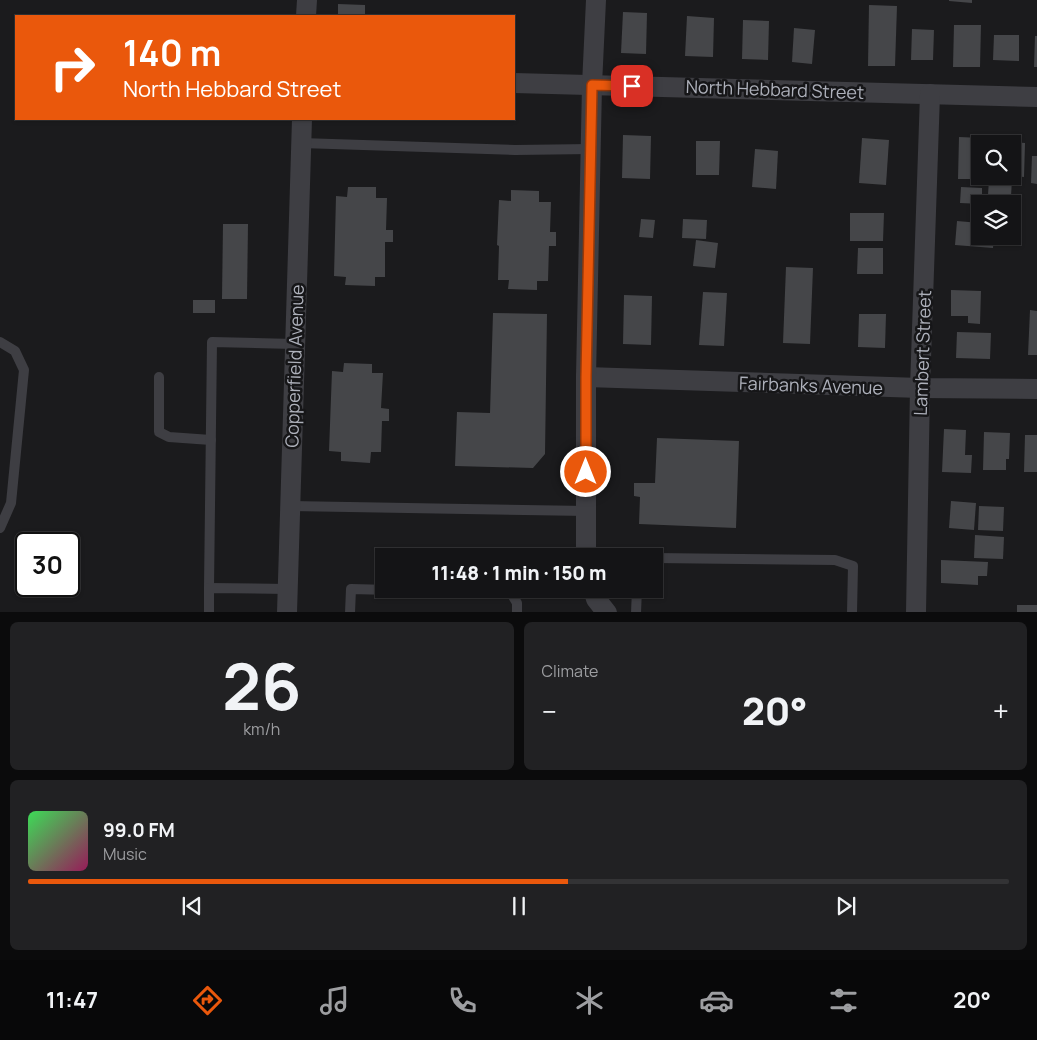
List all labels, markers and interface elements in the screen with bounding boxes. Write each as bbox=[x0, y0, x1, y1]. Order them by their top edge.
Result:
text: 140 m bbox=[123, 29, 221, 77]
icon: right bbox=[40, 35, 105, 100]
pin bbox=[611, 65, 653, 107]
icon: arrive bbox=[618, 72, 646, 100]
text: North Hebbard Street bbox=[123, 74, 341, 104]
street label: North Hebbard Street bbox=[685, 74, 865, 104]
map controls bbox=[971, 135, 1021, 245]
button: search bbox=[971, 135, 1021, 185]
button: layers bbox=[971, 195, 1021, 245]
street label: Copperfield Avenue bbox=[279, 284, 309, 448]
street label: Lambert Street bbox=[908, 290, 936, 416]
street label: Fairbanks Avenue bbox=[739, 370, 883, 400]
position arrow bbox=[559, 445, 611, 497]
speed limit sign: 30 bbox=[15, 532, 80, 597]
text: 11:48 · 1 min · 150 m bbox=[432, 560, 606, 586]
text: 26 bbox=[222, 641, 301, 730]
text: Climate bbox=[542, 660, 598, 682]
text: 20° bbox=[742, 684, 808, 736]
text: − bbox=[542, 692, 557, 730]
text: + bbox=[993, 692, 1009, 730]
text: km/h bbox=[243, 718, 280, 740]
text: 99.0 FM bbox=[103, 817, 175, 843]
text: Music bbox=[103, 843, 147, 865]
icon: previous bbox=[178, 892, 206, 920]
icon: pause bbox=[505, 892, 533, 920]
icon: next bbox=[832, 892, 860, 920]
icon: directions bbox=[190, 983, 225, 1018]
icon: music bbox=[317, 983, 352, 1018]
icon: phone bbox=[445, 983, 480, 1018]
icon: climate bbox=[572, 983, 607, 1018]
icon: car bbox=[699, 983, 734, 1018]
icon: filters bbox=[826, 983, 861, 1018]
text: 11:47 bbox=[46, 985, 98, 1015]
text: 20° bbox=[953, 985, 991, 1015]

